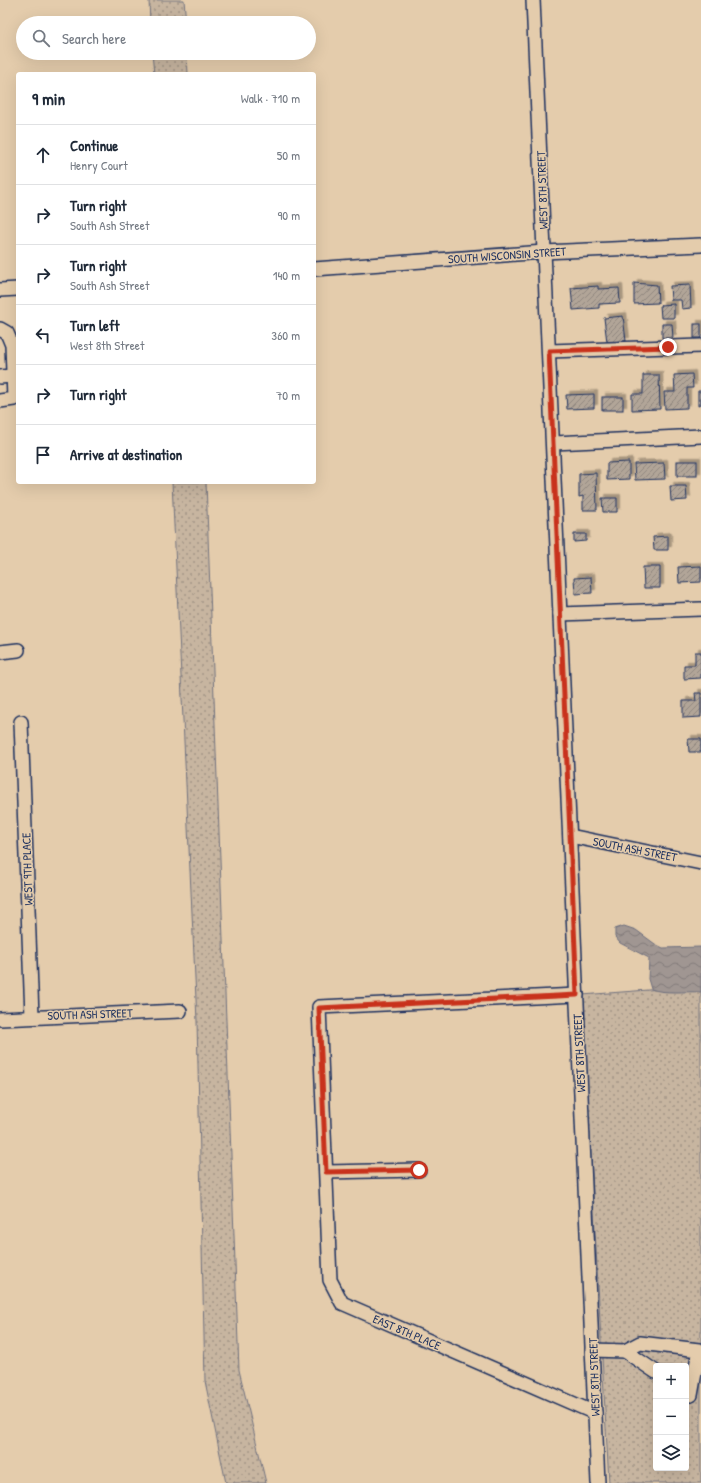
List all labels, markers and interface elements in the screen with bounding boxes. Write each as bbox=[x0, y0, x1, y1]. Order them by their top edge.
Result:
search box bbox=[16, 16, 316, 60]
icon: search bbox=[30, 27, 52, 49]
text: Search here bbox=[62, 28, 126, 49]
text: 9 min bbox=[32, 87, 65, 110]
text: Walk · 710 m bbox=[241, 89, 300, 107]
text: Continue bbox=[70, 135, 118, 156]
icon: ahead bbox=[32, 144, 54, 166]
text: 50 m bbox=[277, 146, 300, 164]
street label: WEST 8TH STREET bbox=[532, 150, 552, 230]
text: Henry Court bbox=[70, 156, 128, 174]
text: Turn right bbox=[70, 195, 126, 216]
icon: right bbox=[32, 204, 54, 226]
text: 90 m bbox=[278, 206, 300, 224]
text: South Ash Street bbox=[70, 216, 149, 234]
street label: SOUTH WISCONSIN STREET bbox=[447, 242, 567, 268]
text: Turn right bbox=[70, 255, 126, 276]
icon: right bbox=[32, 264, 54, 286]
text: 140 m bbox=[273, 266, 300, 284]
text: South Ash Street bbox=[70, 276, 149, 294]
text: Turn left bbox=[70, 315, 120, 336]
icon: left bbox=[32, 324, 54, 346]
text: 360 m bbox=[271, 326, 300, 344]
text: West 8th Street bbox=[70, 336, 144, 354]
route end bbox=[659, 338, 677, 356]
icon: right bbox=[32, 384, 54, 406]
text: Turn right bbox=[70, 384, 126, 405]
text: 70 m bbox=[276, 386, 300, 404]
icon: arrive bbox=[32, 444, 54, 466]
text: Arrive at destination bbox=[70, 444, 182, 465]
street label: WEST 9TH PLACE bbox=[17, 832, 37, 906]
street label: SOUTH ASH STREET bbox=[592, 833, 679, 866]
street label: SOUTH ASH STREET bbox=[47, 1004, 133, 1024]
street label: WEST 8TH STREET bbox=[568, 1013, 590, 1093]
route start bbox=[410, 1161, 428, 1179]
street label: EAST 8TH PLACE bbox=[370, 1310, 444, 1354]
street label: WEST 8TH STREET bbox=[584, 1337, 604, 1417]
map controls bbox=[653, 1363, 689, 1471]
button: + bbox=[653, 1363, 689, 1399]
button: − bbox=[653, 1399, 689, 1435]
button: layers bbox=[653, 1435, 689, 1471]

